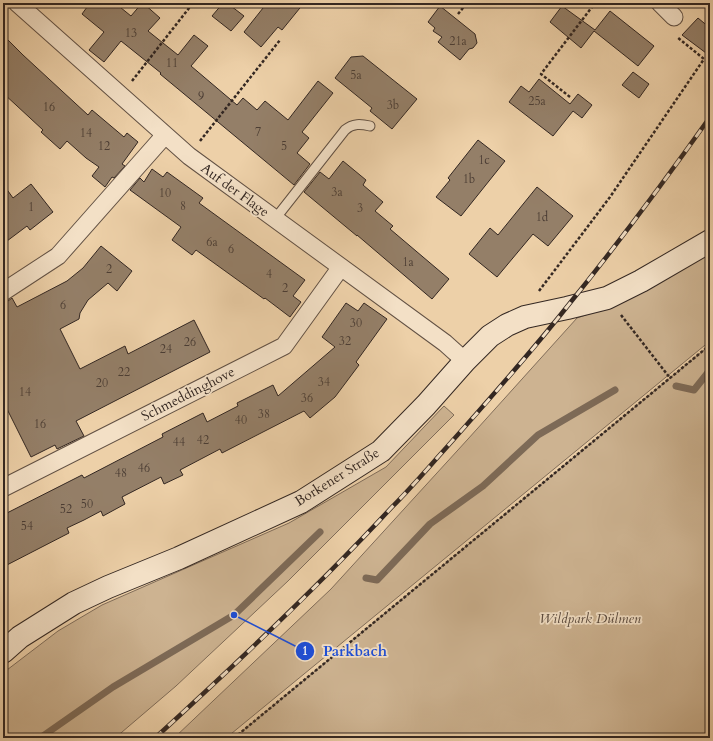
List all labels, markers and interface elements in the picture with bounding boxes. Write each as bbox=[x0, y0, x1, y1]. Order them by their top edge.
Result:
house number: 13 bbox=[125, 25, 137, 41]
house number: 21a bbox=[449, 33, 468, 49]
house number: 11 bbox=[166, 55, 178, 71]
house number: 5a bbox=[350, 67, 362, 83]
house number: 9 bbox=[198, 88, 204, 104]
house number: 25a bbox=[528, 93, 547, 109]
house number: 3b bbox=[387, 97, 399, 113]
house number: 16 bbox=[43, 99, 55, 115]
house number: 7 bbox=[255, 124, 261, 140]
house number: 14 bbox=[80, 125, 92, 141]
house number: 12 bbox=[98, 138, 110, 154]
house number: 5 bbox=[281, 138, 287, 154]
house number: 1c bbox=[478, 152, 490, 168]
street label: Auf der Flage bbox=[197, 159, 273, 221]
house number: 1b bbox=[463, 171, 475, 187]
house number: 3a bbox=[331, 184, 343, 200]
house number: 10 bbox=[159, 185, 171, 201]
house number: 8 bbox=[180, 198, 186, 214]
house number: 1 bbox=[28, 199, 34, 215]
house number: 3 bbox=[357, 200, 363, 216]
house number: 1d bbox=[536, 209, 549, 225]
house number: 6a bbox=[206, 234, 218, 250]
house number: 6 bbox=[228, 241, 234, 257]
house number: 1a bbox=[402, 254, 414, 270]
house number: 2 bbox=[106, 261, 112, 277]
house number: 4 bbox=[266, 266, 272, 282]
house number: 2 bbox=[282, 280, 288, 296]
house number: 6 bbox=[60, 297, 66, 313]
house number: 30 bbox=[350, 315, 362, 331]
house number: 32 bbox=[339, 333, 351, 349]
house number: 26 bbox=[184, 334, 196, 350]
house number: 24 bbox=[160, 341, 172, 357]
street label: Schmeddinghove bbox=[138, 362, 238, 426]
house number: 22 bbox=[118, 364, 130, 380]
house number: 34 bbox=[318, 374, 330, 390]
house number: 20 bbox=[96, 375, 108, 391]
house number: 14 bbox=[19, 384, 31, 400]
house number: 36 bbox=[301, 390, 313, 406]
house number: 38 bbox=[258, 406, 270, 422]
house number: 40 bbox=[235, 412, 247, 428]
house number: 16 bbox=[34, 416, 46, 432]
house number: 42 bbox=[197, 432, 209, 448]
house number: 44 bbox=[173, 434, 185, 450]
street label: Borkener Straße bbox=[291, 443, 383, 511]
house number: 46 bbox=[138, 460, 150, 476]
house number: 48 bbox=[115, 465, 127, 481]
house number: 50 bbox=[81, 496, 93, 512]
house number: 52 bbox=[60, 501, 72, 517]
house number: 54 bbox=[21, 518, 33, 534]
park label: Wildpark Dülmen bbox=[539, 609, 641, 628]
callout: Parkbach bbox=[295, 638, 395, 665]
text: Parkbach bbox=[323, 641, 388, 661]
text: 1 bbox=[302, 643, 308, 659]

